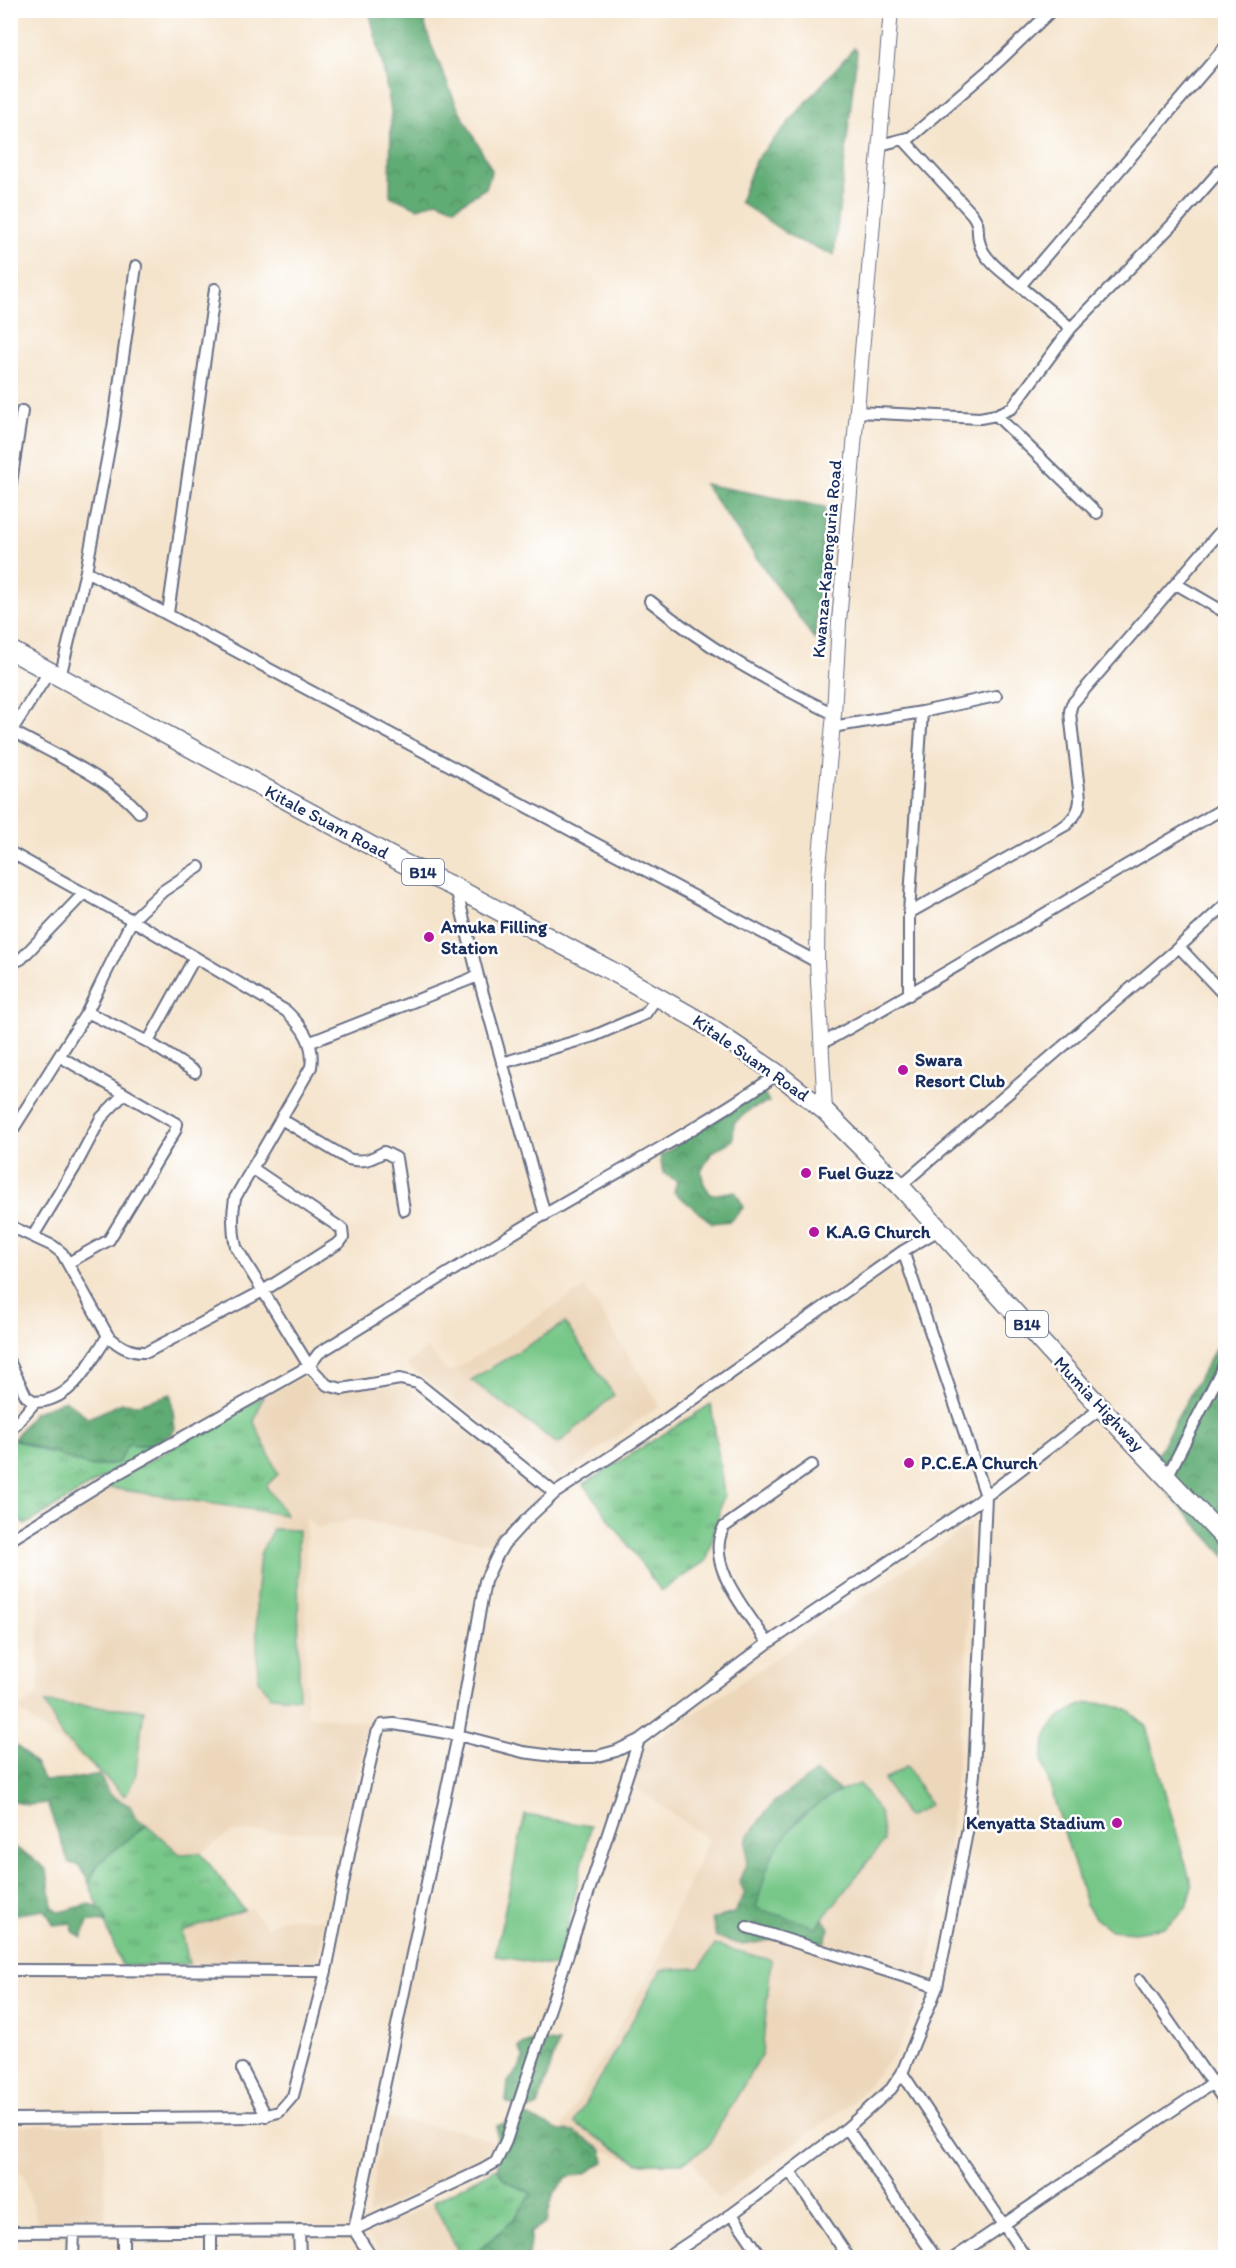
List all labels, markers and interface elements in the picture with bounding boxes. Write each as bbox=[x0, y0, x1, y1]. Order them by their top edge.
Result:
street label: Kwanza-Kapenguria Road bbox=[807, 459, 847, 659]
street label: Kitale Suam Road bbox=[261, 780, 393, 864]
road number: B14 bbox=[402, 859, 444, 885]
place label: Amuka Filling Station bbox=[440, 916, 548, 959]
marker: Amuka Filling Station bbox=[422, 930, 436, 944]
street label: Kitale Suam Road bbox=[688, 1010, 814, 1106]
place label: Swara Resort Club bbox=[915, 1049, 1005, 1092]
marker: Swara Resort Club bbox=[896, 1063, 910, 1077]
place label: Fuel Guzz bbox=[818, 1162, 894, 1184]
marker: Fuel Guzz bbox=[799, 1166, 813, 1180]
place label: K.A.G Church bbox=[826, 1221, 931, 1243]
marker: K.A.G Church bbox=[807, 1225, 821, 1239]
road number: B14 bbox=[1006, 1311, 1048, 1337]
street label: Mumia Highway bbox=[1049, 1352, 1149, 1457]
place label: P.C.E.A Church bbox=[921, 1452, 1038, 1474]
marker: P.C.E.A Church bbox=[902, 1456, 916, 1470]
place label: Kenyatta Stadium bbox=[966, 1812, 1106, 1834]
marker: Kenyatta Stadium bbox=[1110, 1816, 1124, 1830]

